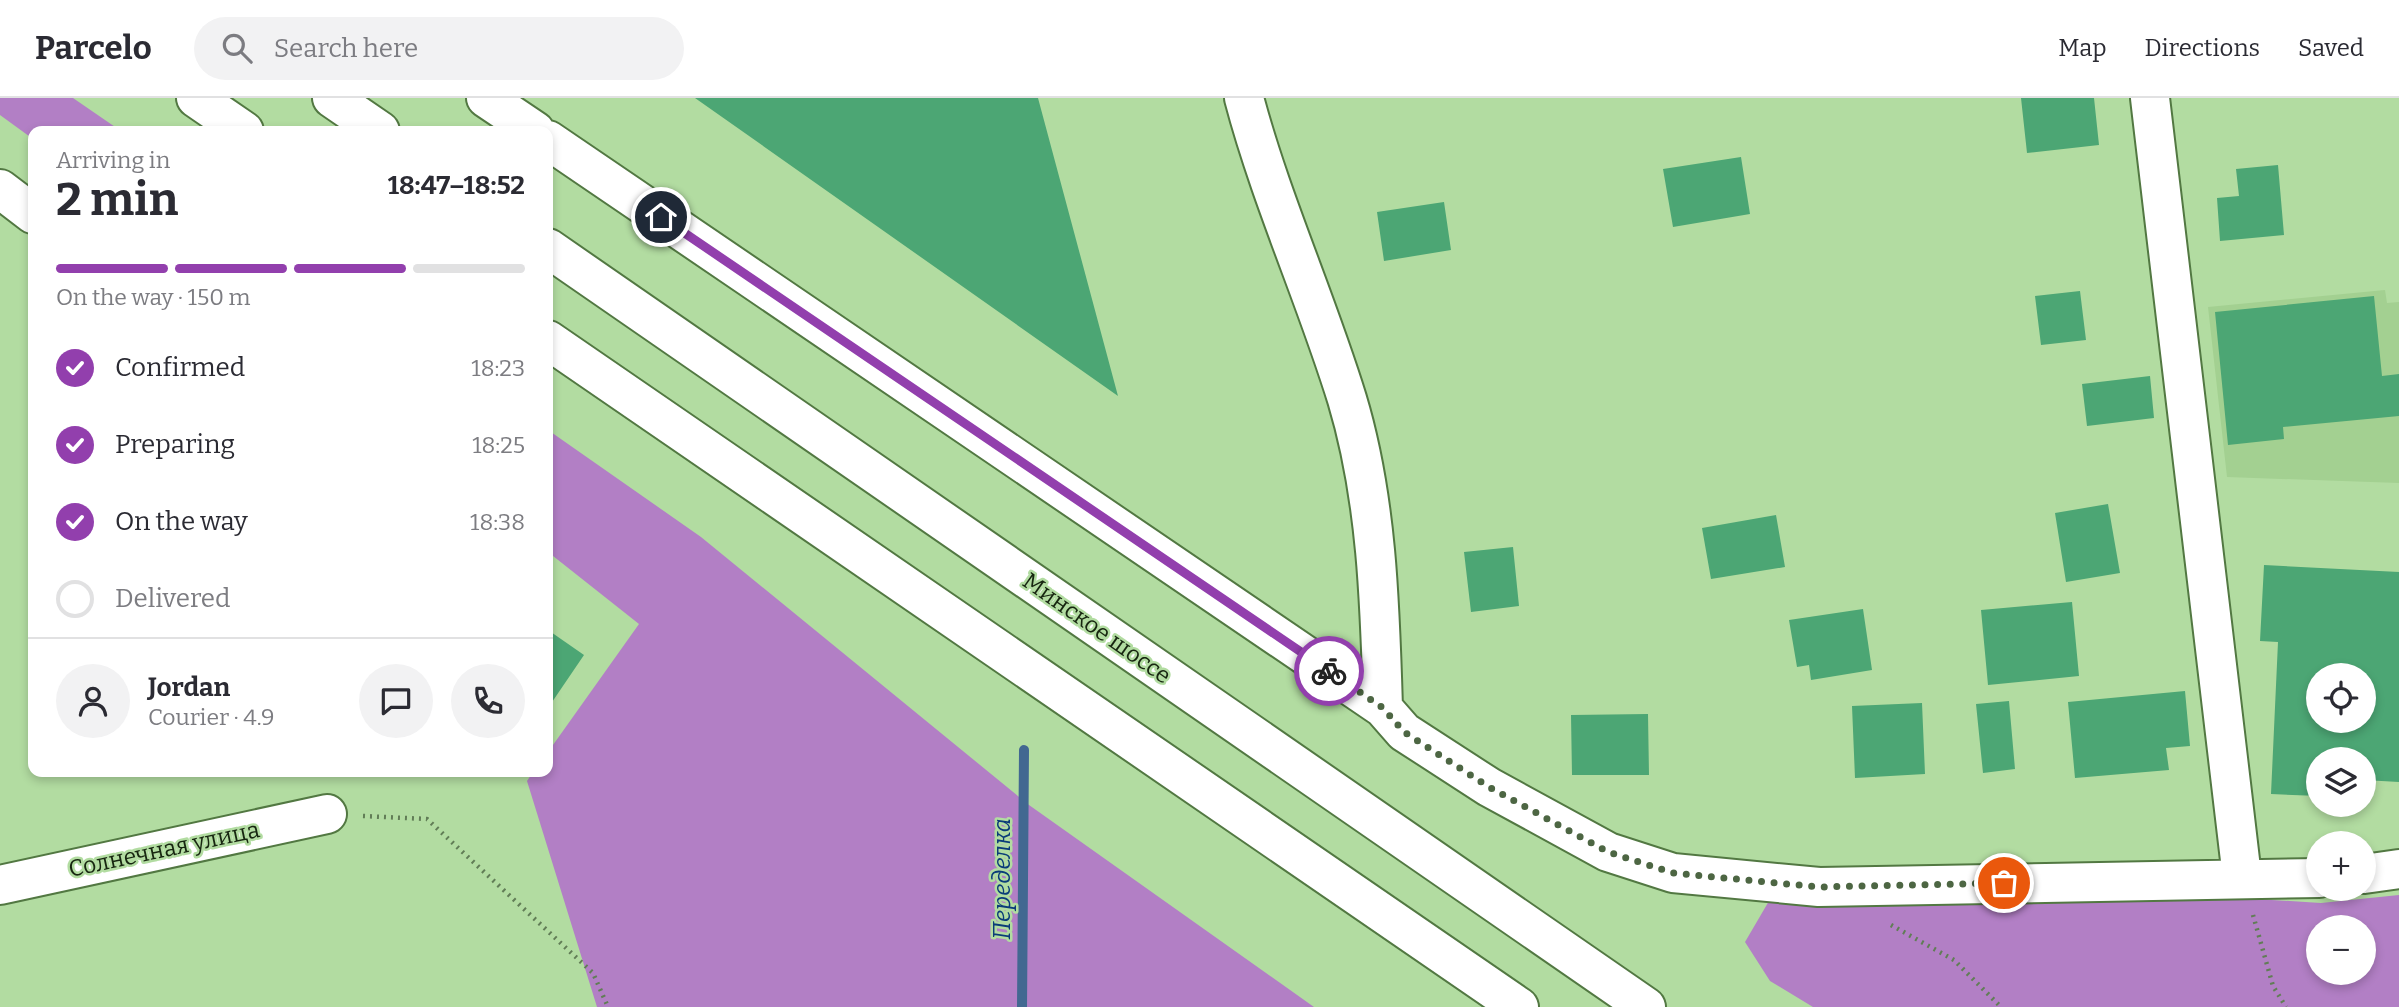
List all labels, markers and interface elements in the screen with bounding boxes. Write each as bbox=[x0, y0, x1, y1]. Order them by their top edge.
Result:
search box bbox=[194, 17, 684, 80]
text: Parcelo bbox=[35, 28, 152, 68]
icon: search bbox=[218, 29, 256, 67]
text: Search here bbox=[274, 33, 418, 64]
text: Map bbox=[2058, 34, 2107, 62]
text: Directions bbox=[2145, 34, 2260, 62]
text: Saved bbox=[2298, 34, 2364, 62]
text: Arriving in bbox=[56, 146, 170, 174]
text: 18:47–18:52 bbox=[388, 170, 525, 201]
text: 2 min bbox=[56, 172, 178, 227]
pin bbox=[631, 187, 691, 247]
icon: home bbox=[642, 198, 680, 236]
text: On the way · 150 m bbox=[56, 283, 250, 311]
icon: check bbox=[56, 349, 94, 387]
text: Confirmed bbox=[115, 352, 245, 383]
text: 18:23 bbox=[471, 354, 525, 382]
icon: check bbox=[56, 426, 94, 464]
text: Preparing bbox=[115, 429, 235, 460]
text: 18:25 bbox=[472, 431, 525, 459]
icon: check bbox=[56, 503, 94, 541]
text: On the way bbox=[115, 506, 248, 537]
text: 18:38 bbox=[470, 508, 525, 536]
street label: Минское шоссе bbox=[1018, 567, 1176, 689]
text: Delivered bbox=[115, 583, 230, 614]
courier bbox=[1294, 636, 1364, 706]
icon: bike bbox=[1310, 652, 1348, 690]
map controls bbox=[2306, 663, 2376, 985]
button: locate bbox=[2306, 663, 2376, 733]
button: person bbox=[56, 664, 130, 738]
button: chat bbox=[359, 664, 433, 738]
button: phone bbox=[451, 664, 525, 738]
text: Jordan bbox=[148, 672, 230, 703]
text: Courier · 4.9 bbox=[148, 703, 275, 731]
button: layers bbox=[2306, 747, 2376, 817]
street label: Солнечная улица bbox=[66, 815, 262, 883]
water label: Переделка bbox=[988, 818, 1016, 940]
button: + bbox=[2306, 831, 2376, 901]
pin bbox=[1974, 853, 2034, 913]
icon: bag bbox=[1985, 864, 2023, 902]
button: − bbox=[2306, 915, 2376, 985]

